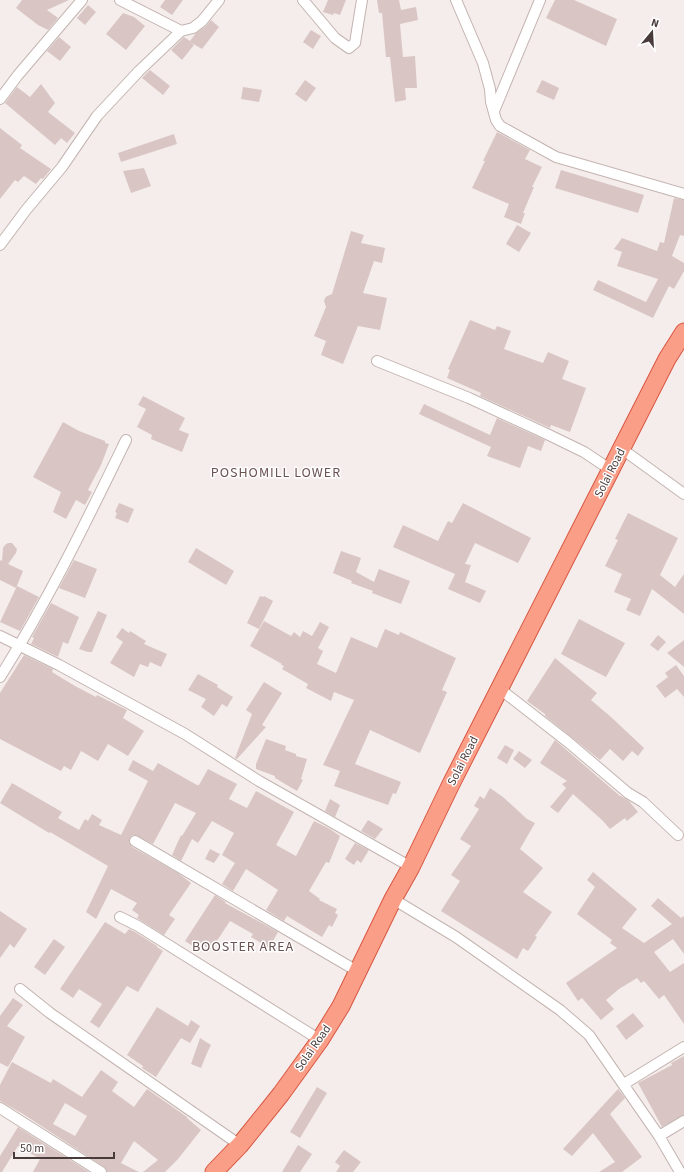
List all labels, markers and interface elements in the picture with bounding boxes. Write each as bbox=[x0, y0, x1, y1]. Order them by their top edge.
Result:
north arrow bbox=[632, 12, 672, 52]
text: N bbox=[649, 15, 661, 31]
street label: Solai Road bbox=[590, 445, 630, 501]
district label: POSHOMILL LOWER bbox=[211, 463, 341, 483]
street label: Solai Road bbox=[443, 733, 483, 789]
district label: BOOSTER AREA bbox=[192, 937, 294, 957]
street label: Solai Road bbox=[291, 1021, 335, 1075]
scale bar bbox=[14, 1134, 114, 1160]
text: 50 m bbox=[20, 1140, 44, 1157]

